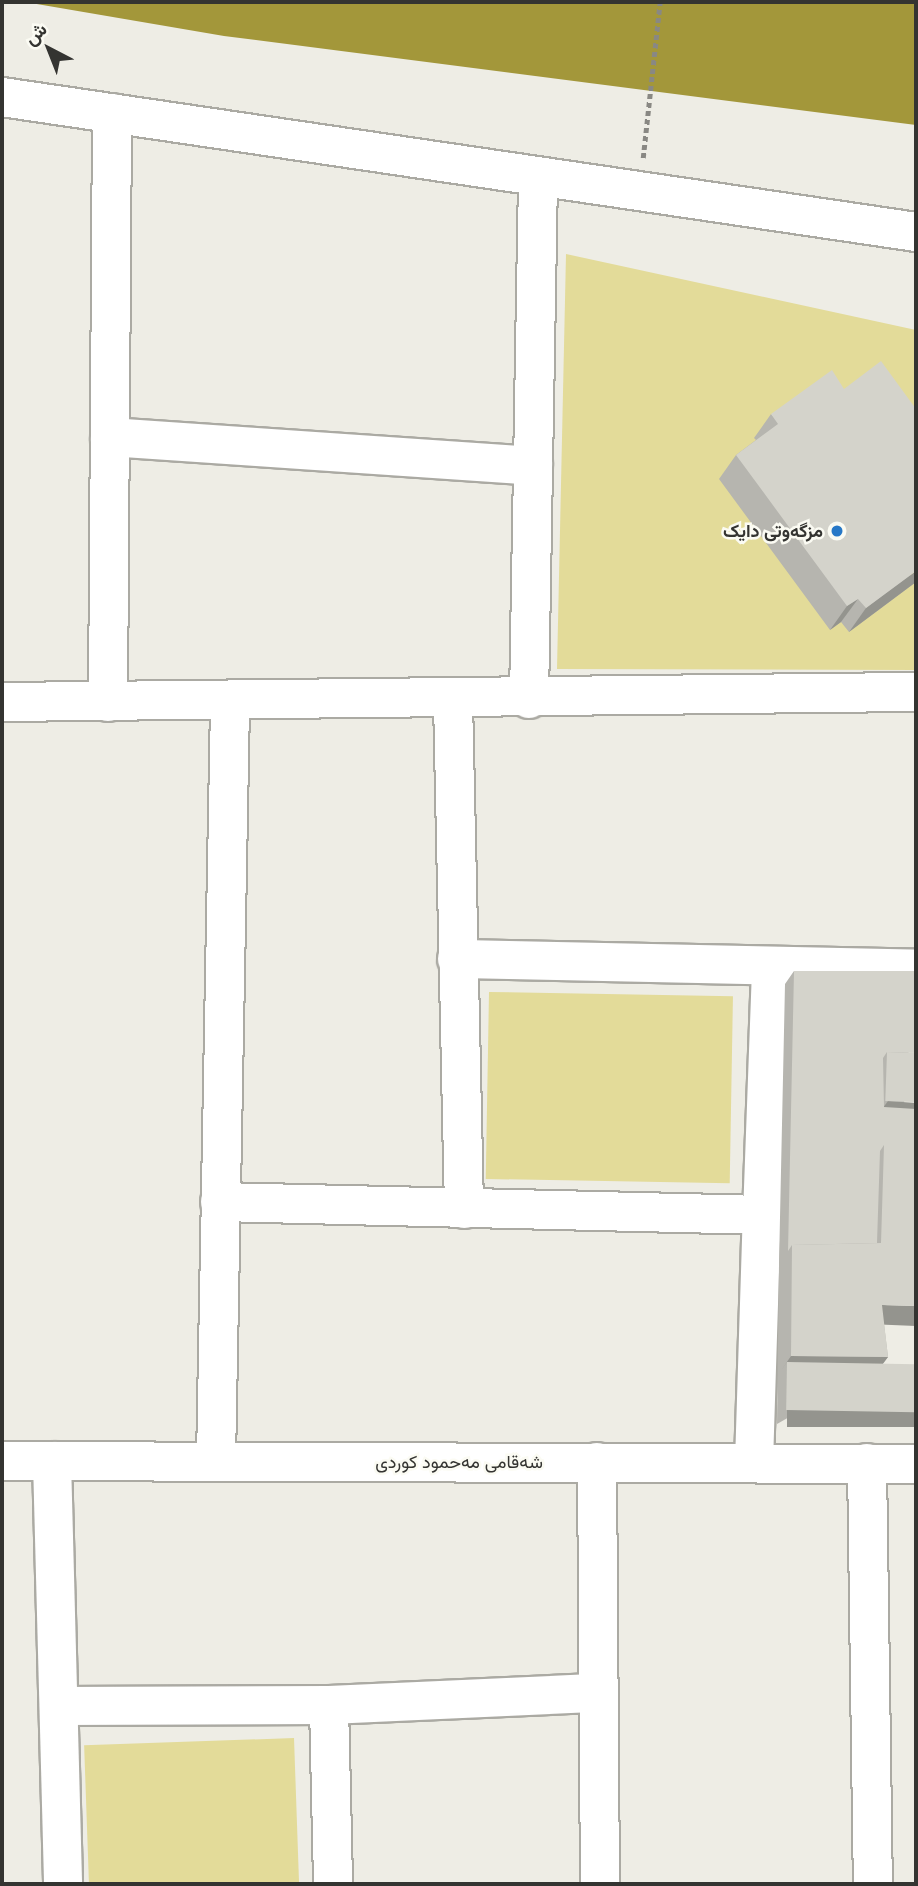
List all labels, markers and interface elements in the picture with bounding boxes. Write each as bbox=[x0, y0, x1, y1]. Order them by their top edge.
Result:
north arrow bbox=[14, 14, 84, 84]
text: ش bbox=[18, 17, 51, 50]
place label: مزگەوتی دایک bbox=[723, 520, 823, 542]
marker: مزگەوتی دایک bbox=[829, 523, 845, 539]
street label: شەقامی مەحمود کوردی bbox=[375, 1451, 543, 1473]

